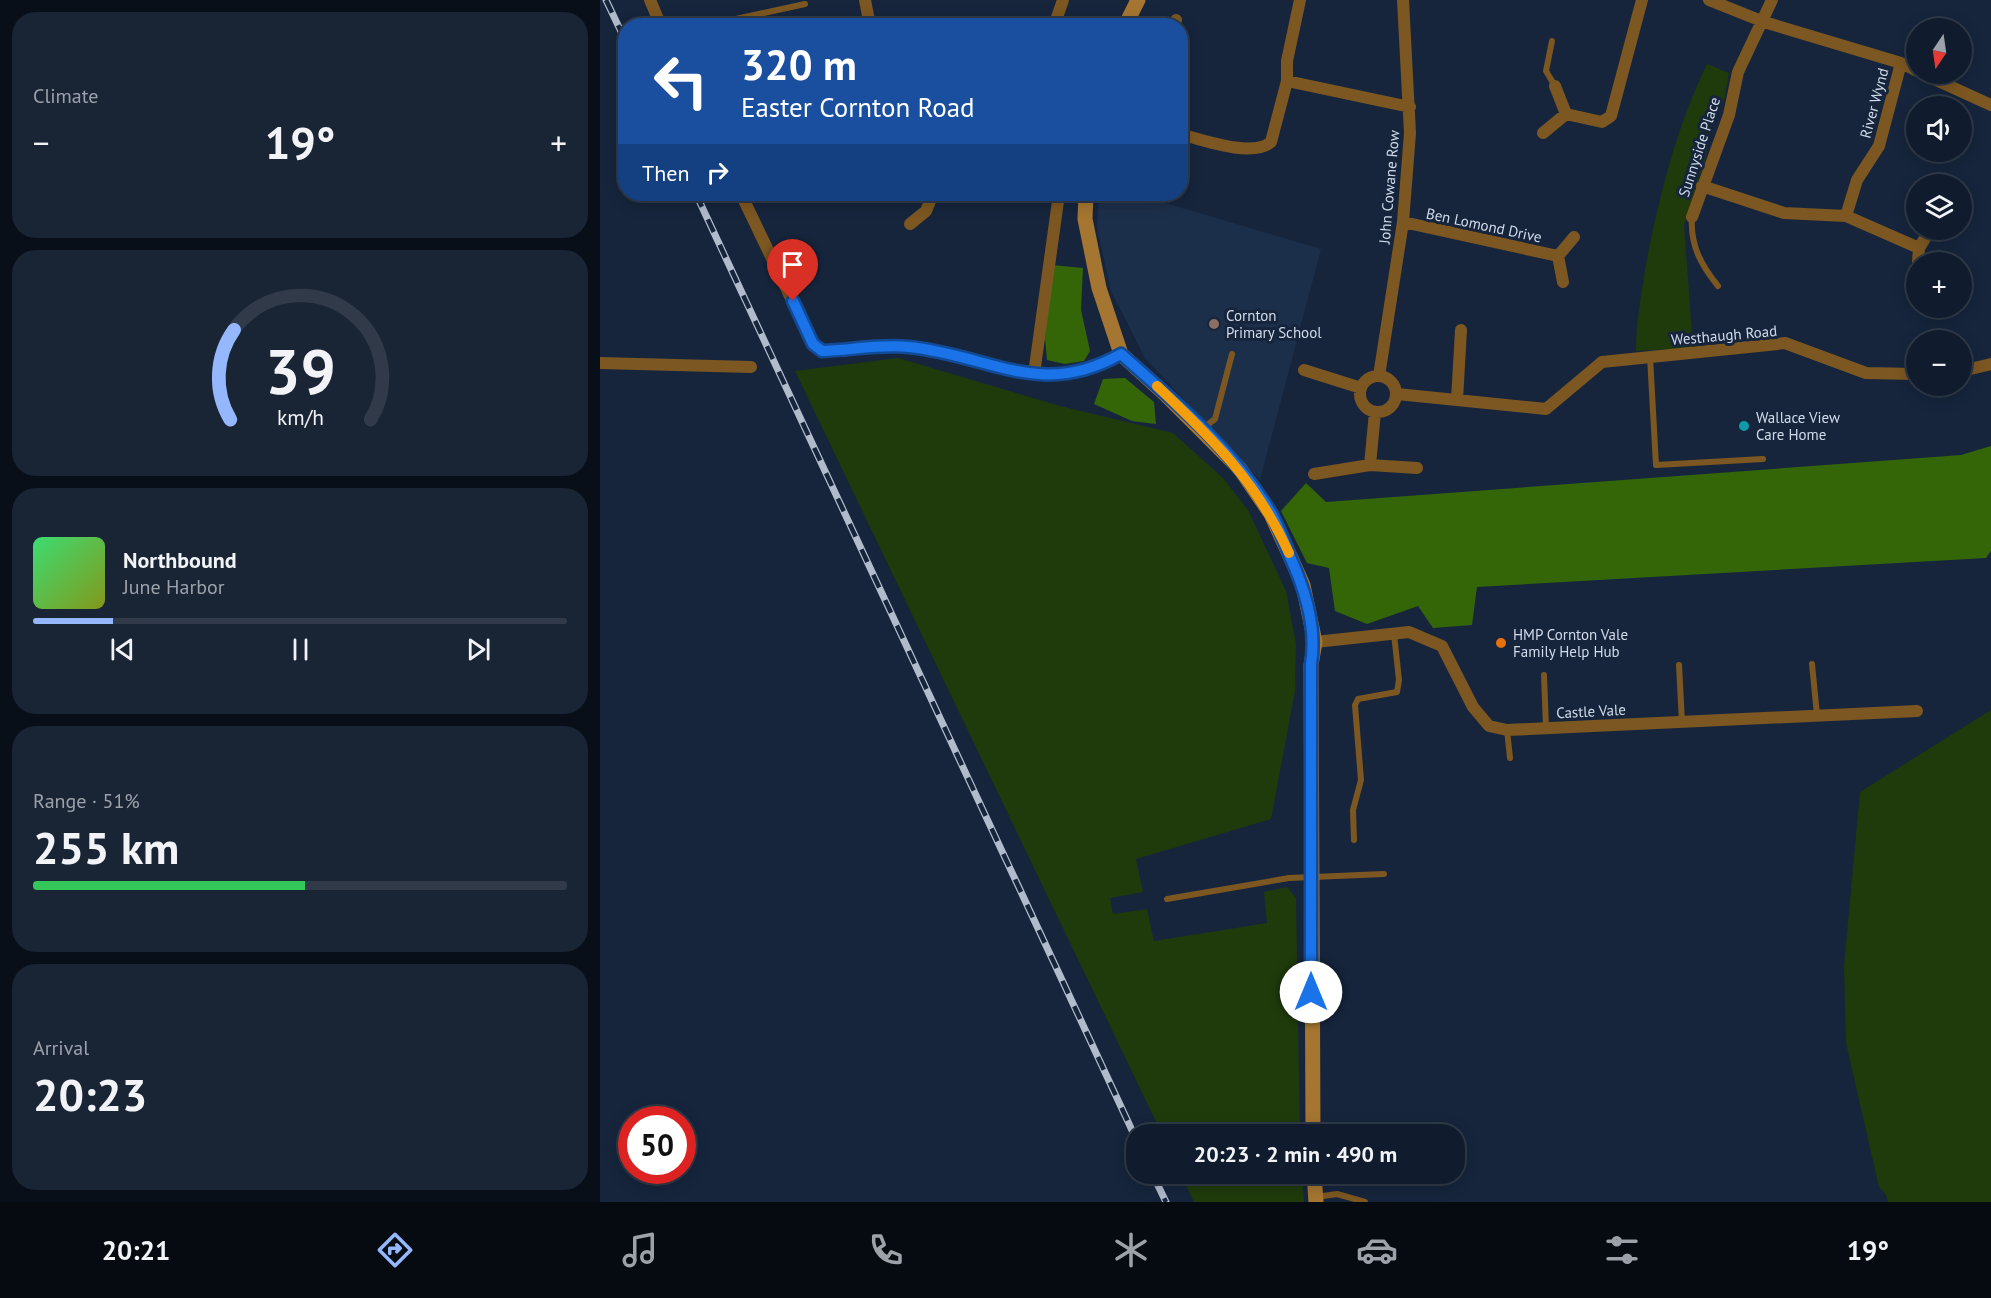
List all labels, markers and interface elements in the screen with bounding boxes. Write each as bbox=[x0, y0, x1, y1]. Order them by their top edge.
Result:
north arrow bbox=[1906, 18, 1972, 84]
map controls bbox=[1906, 18, 1972, 396]
text: 320 m bbox=[741, 37, 857, 92]
icon: left bbox=[642, 42, 720, 120]
street label: River Wynd bbox=[1856, 66, 1892, 140]
text: Climate bbox=[33, 83, 99, 109]
text: Easter Cornton Road bbox=[741, 90, 975, 124]
street label: Sunnyside Place bbox=[1674, 95, 1724, 199]
button: sound bbox=[1906, 96, 1972, 162]
text: 19° bbox=[265, 113, 335, 171]
text: − bbox=[33, 121, 50, 164]
text: + bbox=[550, 121, 567, 164]
street label: John Cowane Row bbox=[1374, 129, 1403, 246]
icon: right bbox=[701, 156, 734, 189]
text: Then bbox=[642, 159, 689, 187]
button: layers bbox=[1906, 174, 1972, 240]
street label: Ben Lomond Drive bbox=[1424, 203, 1544, 247]
pin bbox=[767, 239, 818, 301]
icon: arrive bbox=[776, 248, 809, 281]
button: + bbox=[1906, 252, 1972, 318]
place label: Cornton Primary School bbox=[1226, 306, 1322, 342]
marker: Cornton Primary School bbox=[1207, 317, 1221, 331]
street label: Westhaugh Road bbox=[1670, 321, 1778, 349]
text: 39 bbox=[265, 330, 335, 411]
button: − bbox=[1906, 330, 1972, 396]
text: km/h bbox=[276, 403, 323, 431]
place label: Wallace View Care Home bbox=[1756, 408, 1840, 444]
marker: Wallace View Care Home bbox=[1737, 419, 1751, 433]
text: Northbound bbox=[123, 546, 237, 574]
text: June Harbor bbox=[123, 574, 225, 600]
place label: HMP Cornton Vale Family Help Hub bbox=[1513, 625, 1628, 661]
icon: previous bbox=[106, 633, 139, 666]
icon: pause bbox=[284, 633, 317, 666]
icon: next bbox=[462, 633, 495, 666]
marker: HMP Cornton Vale Family Help Hub bbox=[1494, 636, 1508, 650]
street label: Castle Vale bbox=[1556, 700, 1626, 722]
text: Range · 51% bbox=[33, 788, 140, 814]
text: 255 km bbox=[33, 818, 179, 876]
position arrow bbox=[1279, 960, 1343, 1024]
text: Arrival bbox=[33, 1035, 89, 1061]
text: 20:23 bbox=[33, 1065, 147, 1123]
speed limit sign: 50 bbox=[618, 1106, 696, 1184]
text: 20:23 · 2 min · 490 m bbox=[1194, 1140, 1397, 1168]
icon: directions bbox=[374, 1229, 416, 1271]
icon: music bbox=[619, 1229, 661, 1271]
icon: phone bbox=[865, 1229, 907, 1271]
icon: climate bbox=[1110, 1229, 1152, 1271]
icon: car bbox=[1356, 1229, 1398, 1271]
icon: filters bbox=[1601, 1229, 1643, 1271]
text: 20:21 bbox=[102, 1233, 170, 1267]
text: 19° bbox=[1847, 1233, 1889, 1267]

